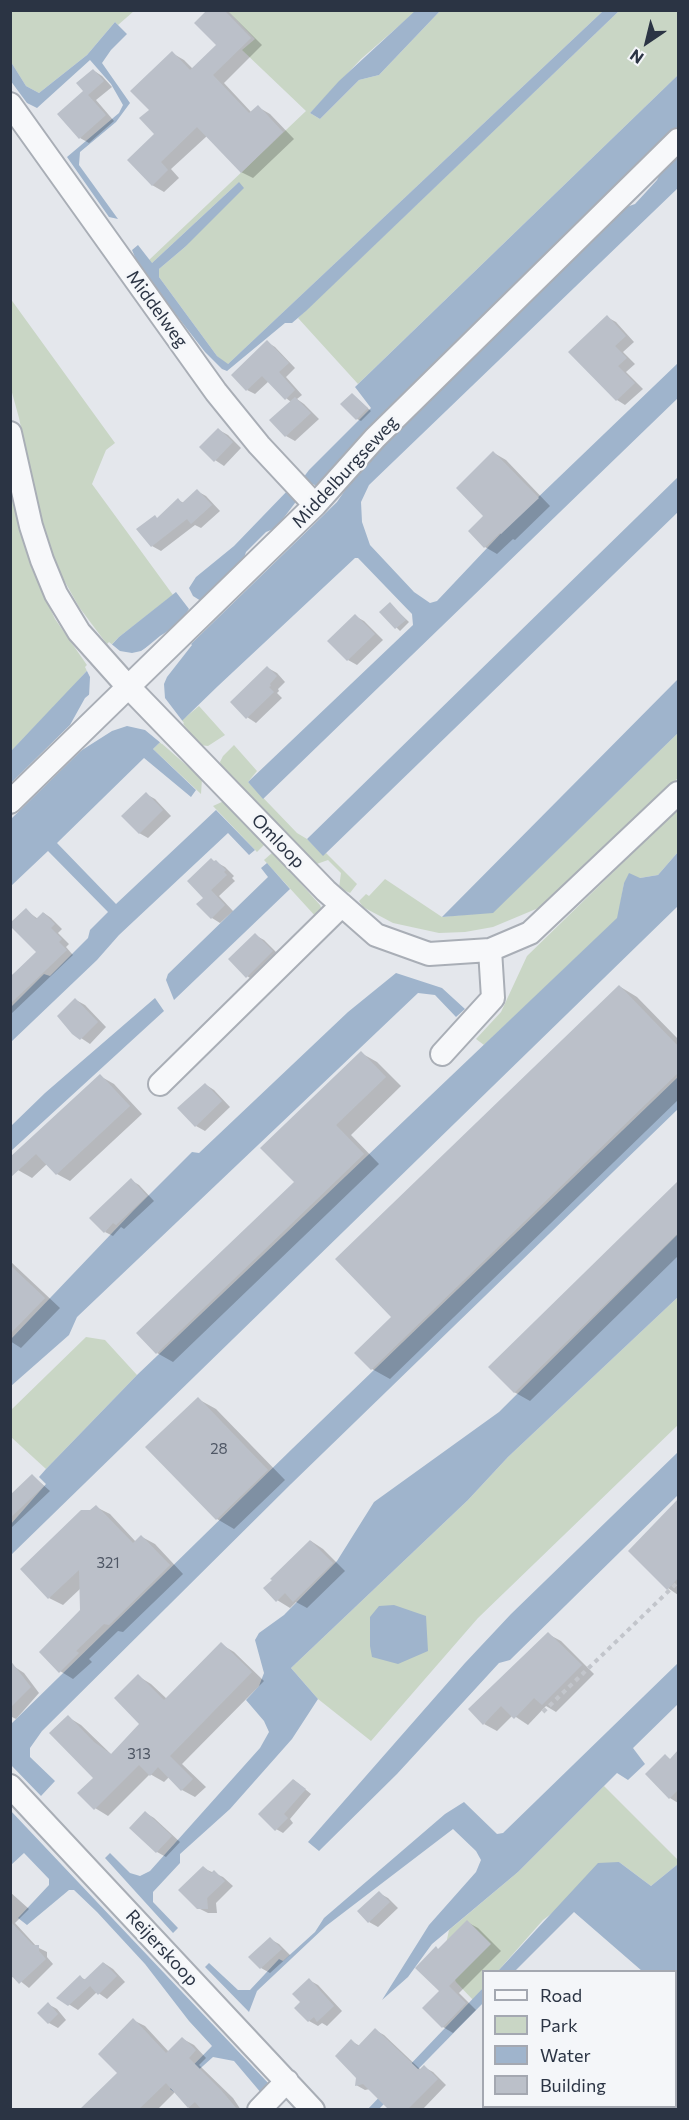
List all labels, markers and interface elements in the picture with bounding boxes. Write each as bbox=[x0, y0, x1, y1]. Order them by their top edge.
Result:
north arrow bbox=[617, 12, 677, 72]
text: N bbox=[626, 46, 647, 68]
street label: Middelweg bbox=[122, 266, 192, 352]
street label: Middelburgseweg bbox=[288, 412, 402, 532]
street label: Omloop bbox=[247, 809, 309, 873]
house number: 28 bbox=[210, 1440, 228, 1458]
house number: 321 bbox=[96, 1554, 120, 1572]
house number: 313 bbox=[127, 1745, 151, 1763]
street label: Reijerskoop bbox=[121, 1905, 203, 1991]
legend bbox=[482, 1970, 677, 2108]
text: Road bbox=[540, 1984, 582, 2006]
text: Park bbox=[540, 2014, 578, 2036]
text: Water bbox=[540, 2044, 591, 2066]
text: Building bbox=[540, 2074, 606, 2096]

